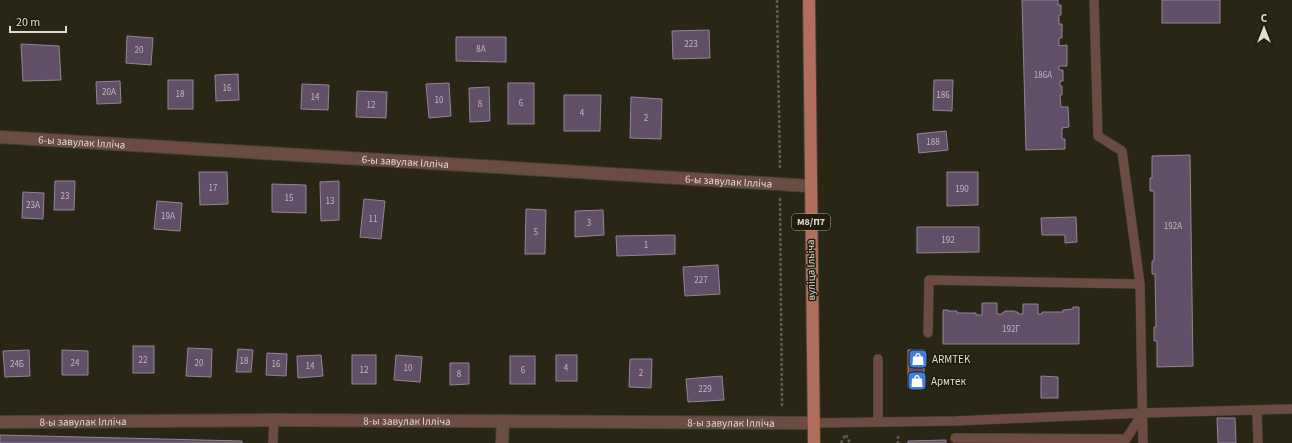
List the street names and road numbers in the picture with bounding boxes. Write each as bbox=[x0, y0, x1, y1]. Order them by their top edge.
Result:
street label: 6-ы завулак Ілліча bbox=[38, 132, 126, 152]
street label: 6-ы завулак Ілліча bbox=[361, 151, 449, 172]
street label: 6-ы завулак Ілліча bbox=[685, 171, 773, 191]
road number: М8/П7 bbox=[792, 214, 830, 230]
street label: вуліца Ільіча bbox=[803, 239, 819, 301]
street label: 8-ы завулак Ілліча bbox=[363, 413, 451, 428]
street label: 8-ы завулак Ілліча bbox=[39, 414, 127, 429]
street label: 8-ы завулак Ілліча bbox=[687, 415, 775, 430]

